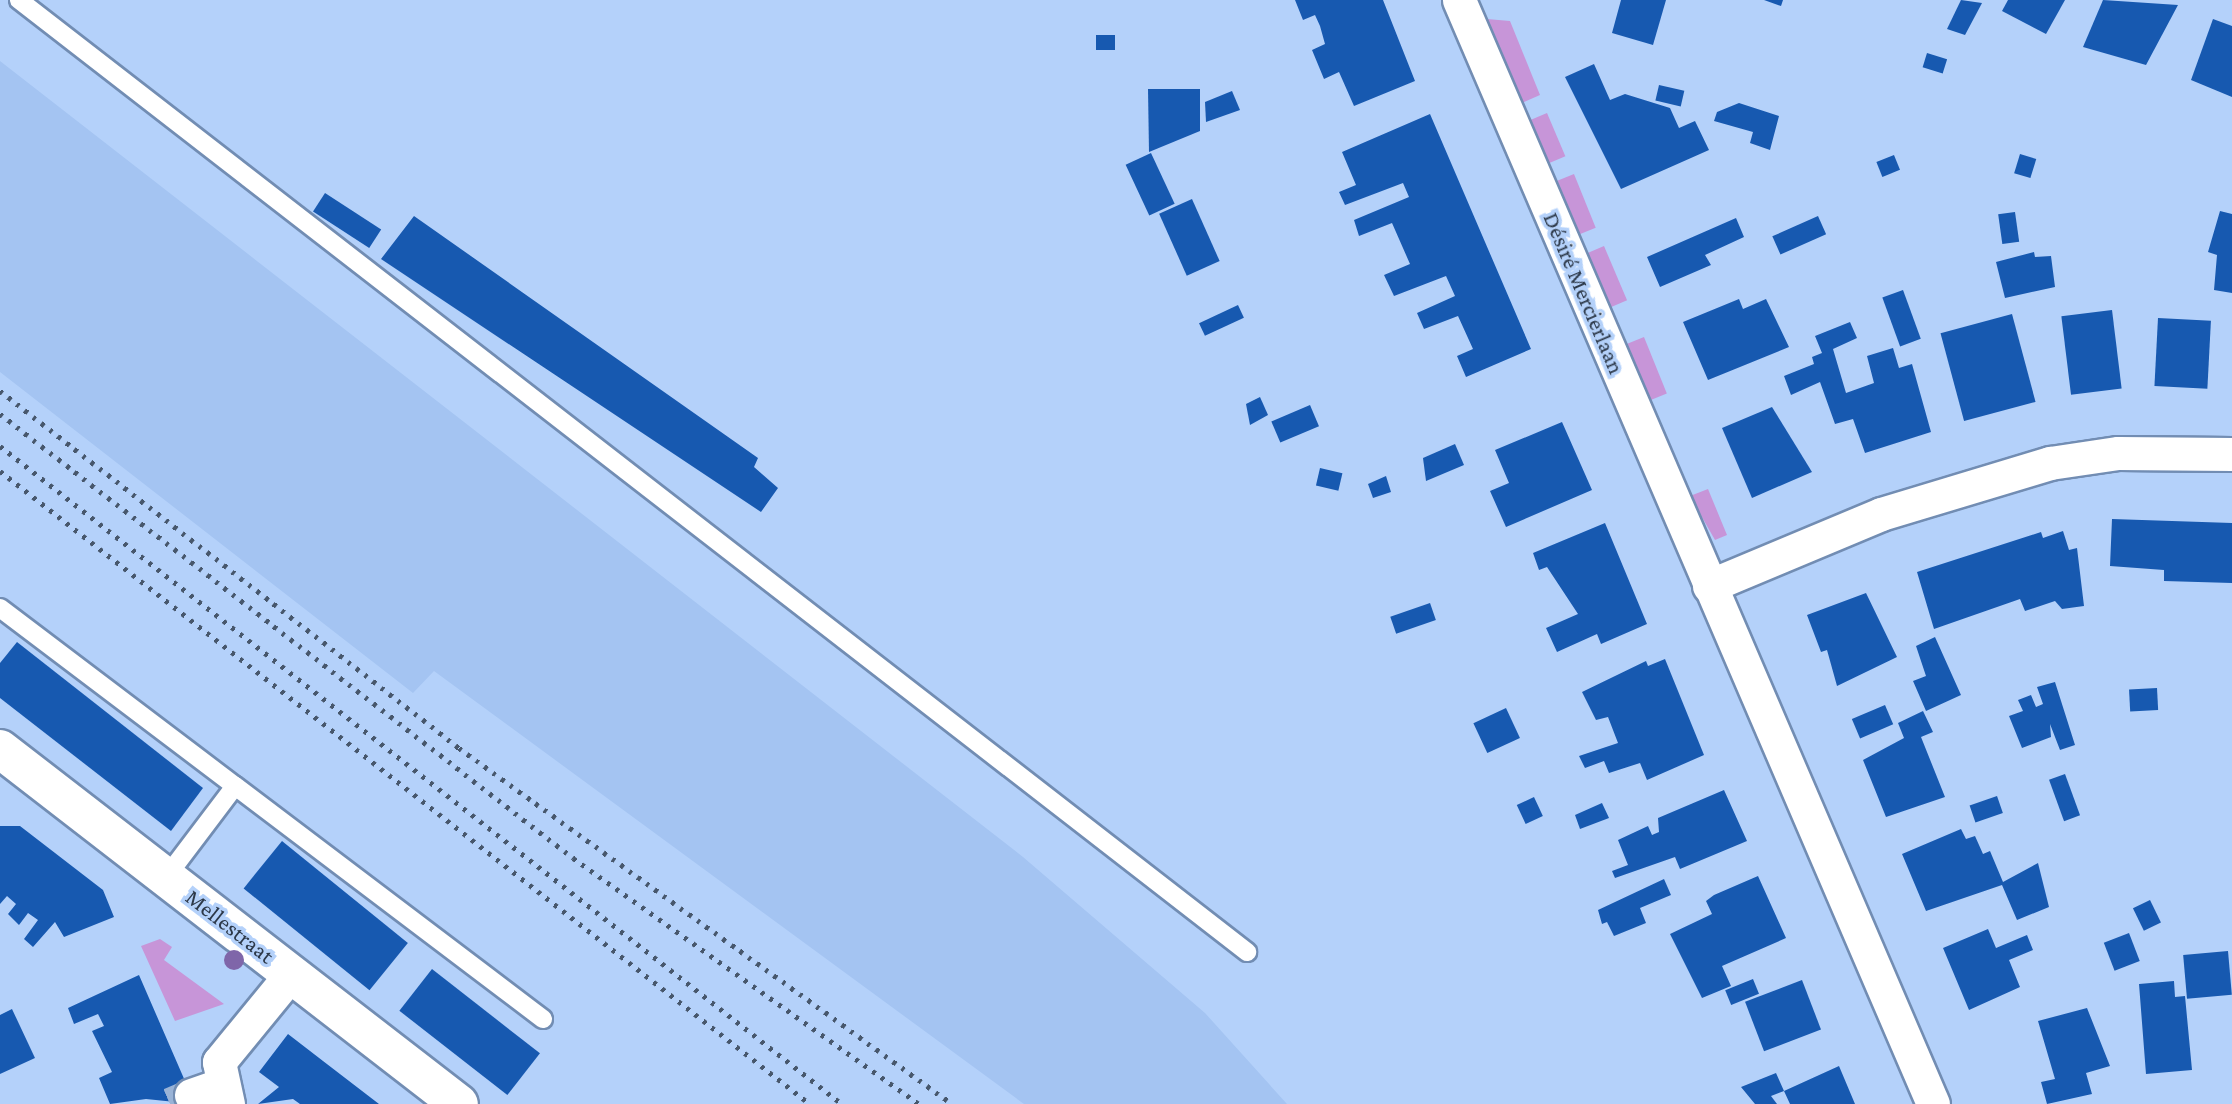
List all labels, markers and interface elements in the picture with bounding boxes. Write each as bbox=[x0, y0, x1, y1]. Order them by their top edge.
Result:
street label: Désiré Mercierlaan bbox=[1538, 208, 1630, 378]
street label: Mellestraat bbox=[180, 883, 280, 969]

